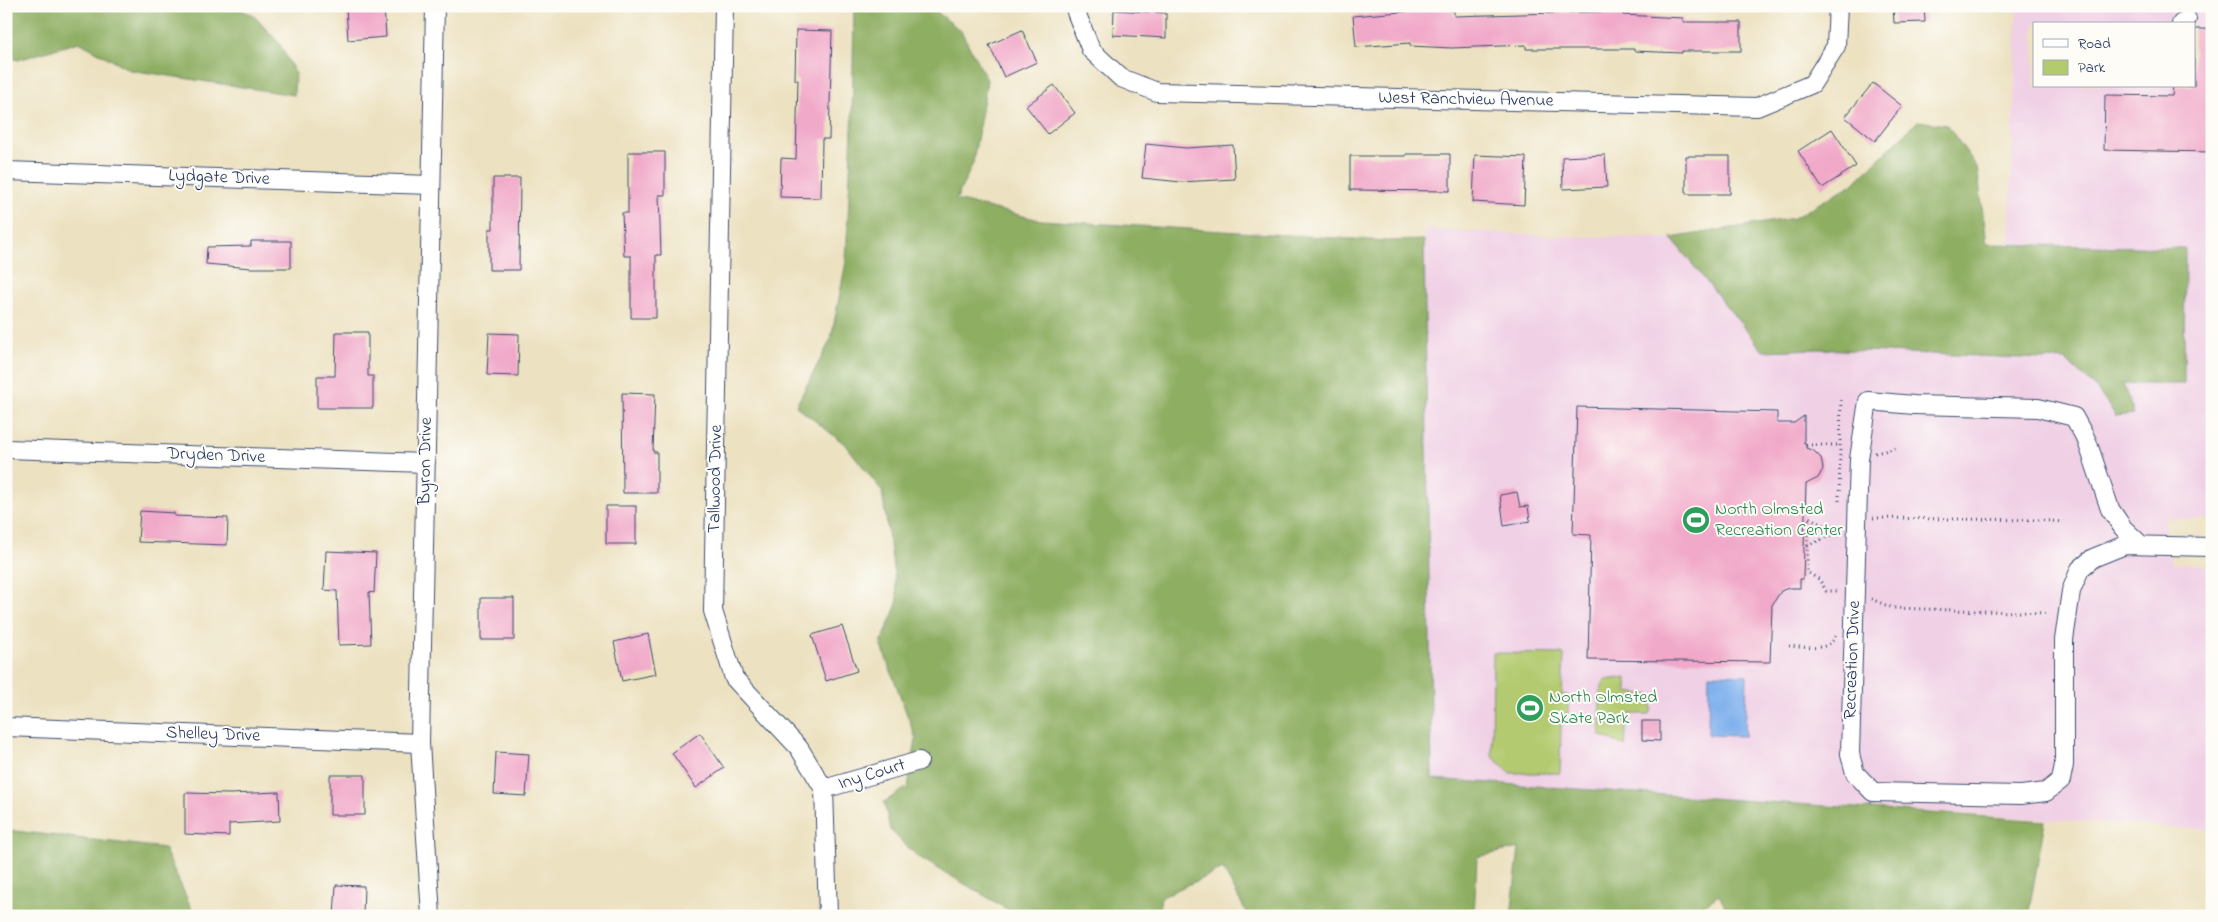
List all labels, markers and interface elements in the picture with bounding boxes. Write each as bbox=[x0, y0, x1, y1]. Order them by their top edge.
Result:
legend bbox=[2033, 22, 2196, 88]
text: Road bbox=[2078, 33, 2111, 55]
text: Park bbox=[2078, 57, 2106, 79]
street label: West Ranchview Avenue bbox=[1378, 85, 1555, 115]
street label: Lydgate Drive bbox=[168, 163, 271, 194]
street label: Byron Drive bbox=[412, 416, 440, 506]
street label: Tallwood Drive bbox=[702, 424, 730, 534]
street label: Dryden Drive bbox=[165, 441, 267, 471]
place label: North Olmsted Recreation Center bbox=[1715, 497, 1843, 544]
sports icon: North Olmsted Recreation Center bbox=[1681, 505, 1711, 535]
street label: Recreation Drive bbox=[1838, 599, 1868, 720]
place label: North Olmsted Skate Park bbox=[1549, 685, 1657, 732]
sports icon: North Olmsted Skate Park bbox=[1515, 693, 1545, 723]
street label: Shelley Drive bbox=[165, 720, 262, 750]
street label: Iny Court bbox=[835, 753, 909, 797]

